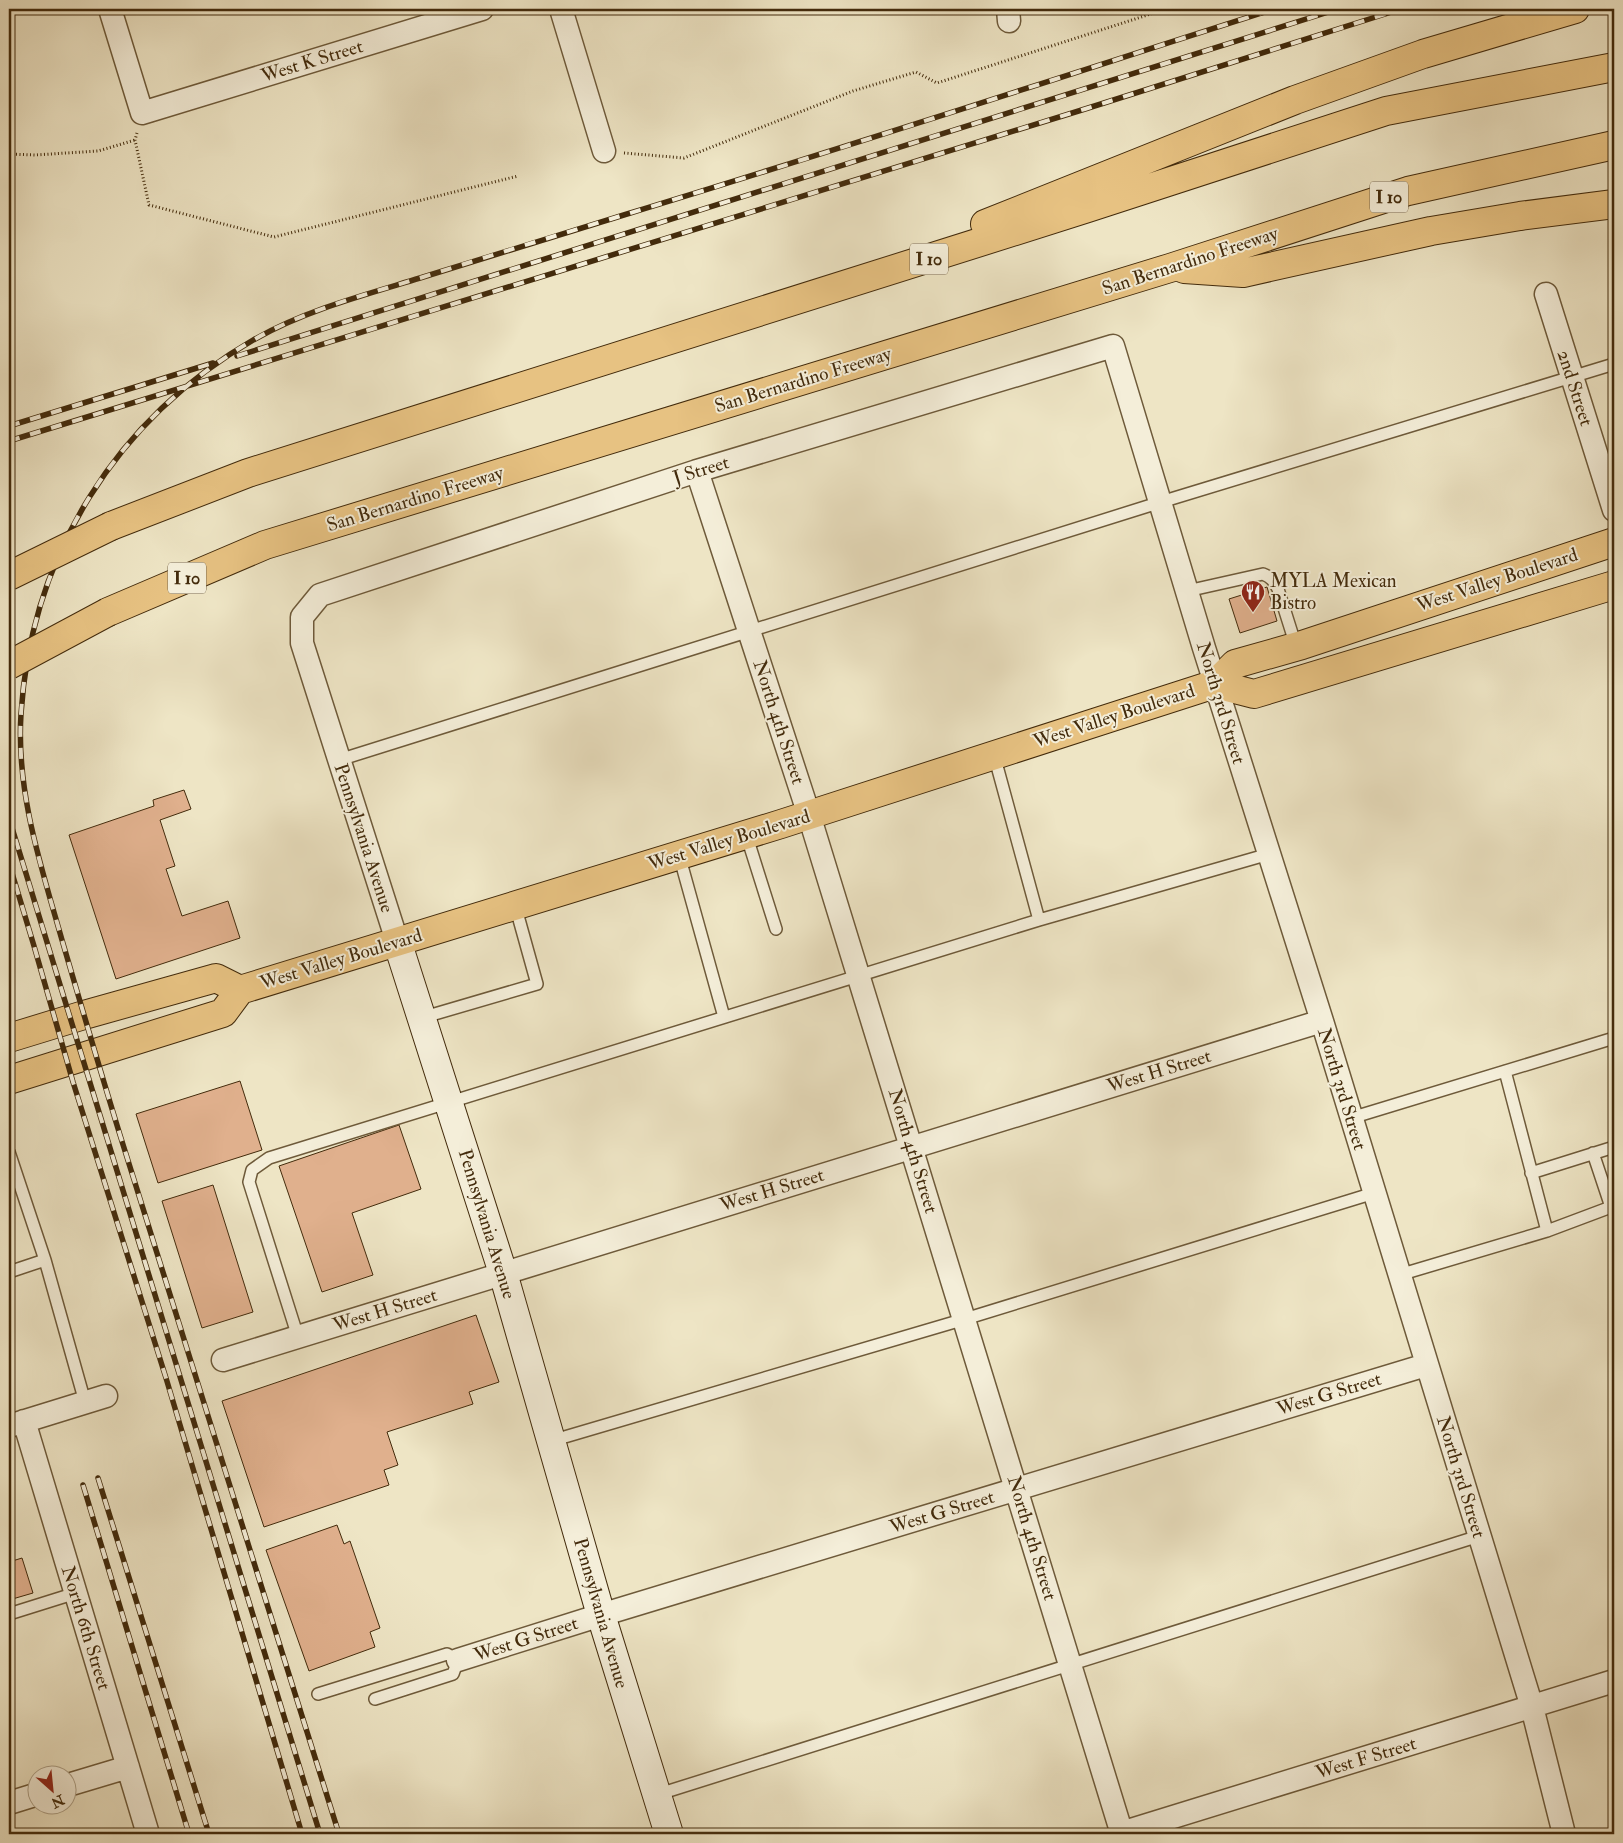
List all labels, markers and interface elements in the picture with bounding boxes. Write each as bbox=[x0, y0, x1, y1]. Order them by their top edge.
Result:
street label: West K Street bbox=[257, 34, 366, 88]
road number: I 10 bbox=[1370, 182, 1408, 212]
street label: San Bernardino Freeway bbox=[1099, 221, 1282, 301]
road number: I 10 bbox=[910, 243, 948, 274]
street label: San Bernardino Freeway bbox=[712, 342, 895, 418]
street label: 2nd Street bbox=[1551, 347, 1599, 429]
street label: J Street bbox=[669, 450, 732, 490]
street label: San Bernardino Freeway bbox=[324, 461, 507, 537]
street label: West Valley Boulevard bbox=[1412, 542, 1581, 618]
road number: I 10 bbox=[168, 562, 206, 594]
place label: MYLA Mexican Bistro bbox=[1270, 569, 1397, 615]
restaurant icon: MYLA Mexican Bistro bbox=[1240, 579, 1266, 613]
street label: North 3rd Street bbox=[1191, 639, 1251, 767]
street label: North 4th Street bbox=[748, 657, 810, 787]
street label: West Valley Boulevard bbox=[1029, 678, 1198, 754]
street label: Pennsylvania Avenue bbox=[329, 760, 399, 916]
street label: West Valley Boulevard bbox=[644, 804, 814, 876]
street label: West Valley Boulevard bbox=[256, 923, 426, 995]
street label: North 3rd Street bbox=[1312, 1025, 1372, 1153]
street label: West H Street bbox=[1103, 1044, 1214, 1098]
street label: North 4th Street bbox=[883, 1086, 943, 1216]
street label: Pennsylvania Avenue bbox=[453, 1146, 521, 1302]
street label: West H Street bbox=[716, 1163, 827, 1217]
street label: West H Street bbox=[329, 1283, 440, 1337]
street label: West G Street bbox=[1273, 1367, 1384, 1422]
street label: North 3rd Street bbox=[1431, 1413, 1491, 1541]
street label: North 4th Street bbox=[1002, 1473, 1062, 1603]
street label: West G Street bbox=[886, 1485, 997, 1540]
street label: Pennsylvania Avenue bbox=[568, 1535, 634, 1691]
street label: North 6th Street bbox=[56, 1563, 116, 1693]
street label: West G Street bbox=[470, 1611, 581, 1667]
street label: West F Street bbox=[1312, 1731, 1419, 1785]
north arrow bbox=[28, 1766, 78, 1816]
text: N bbox=[48, 1790, 68, 1812]

